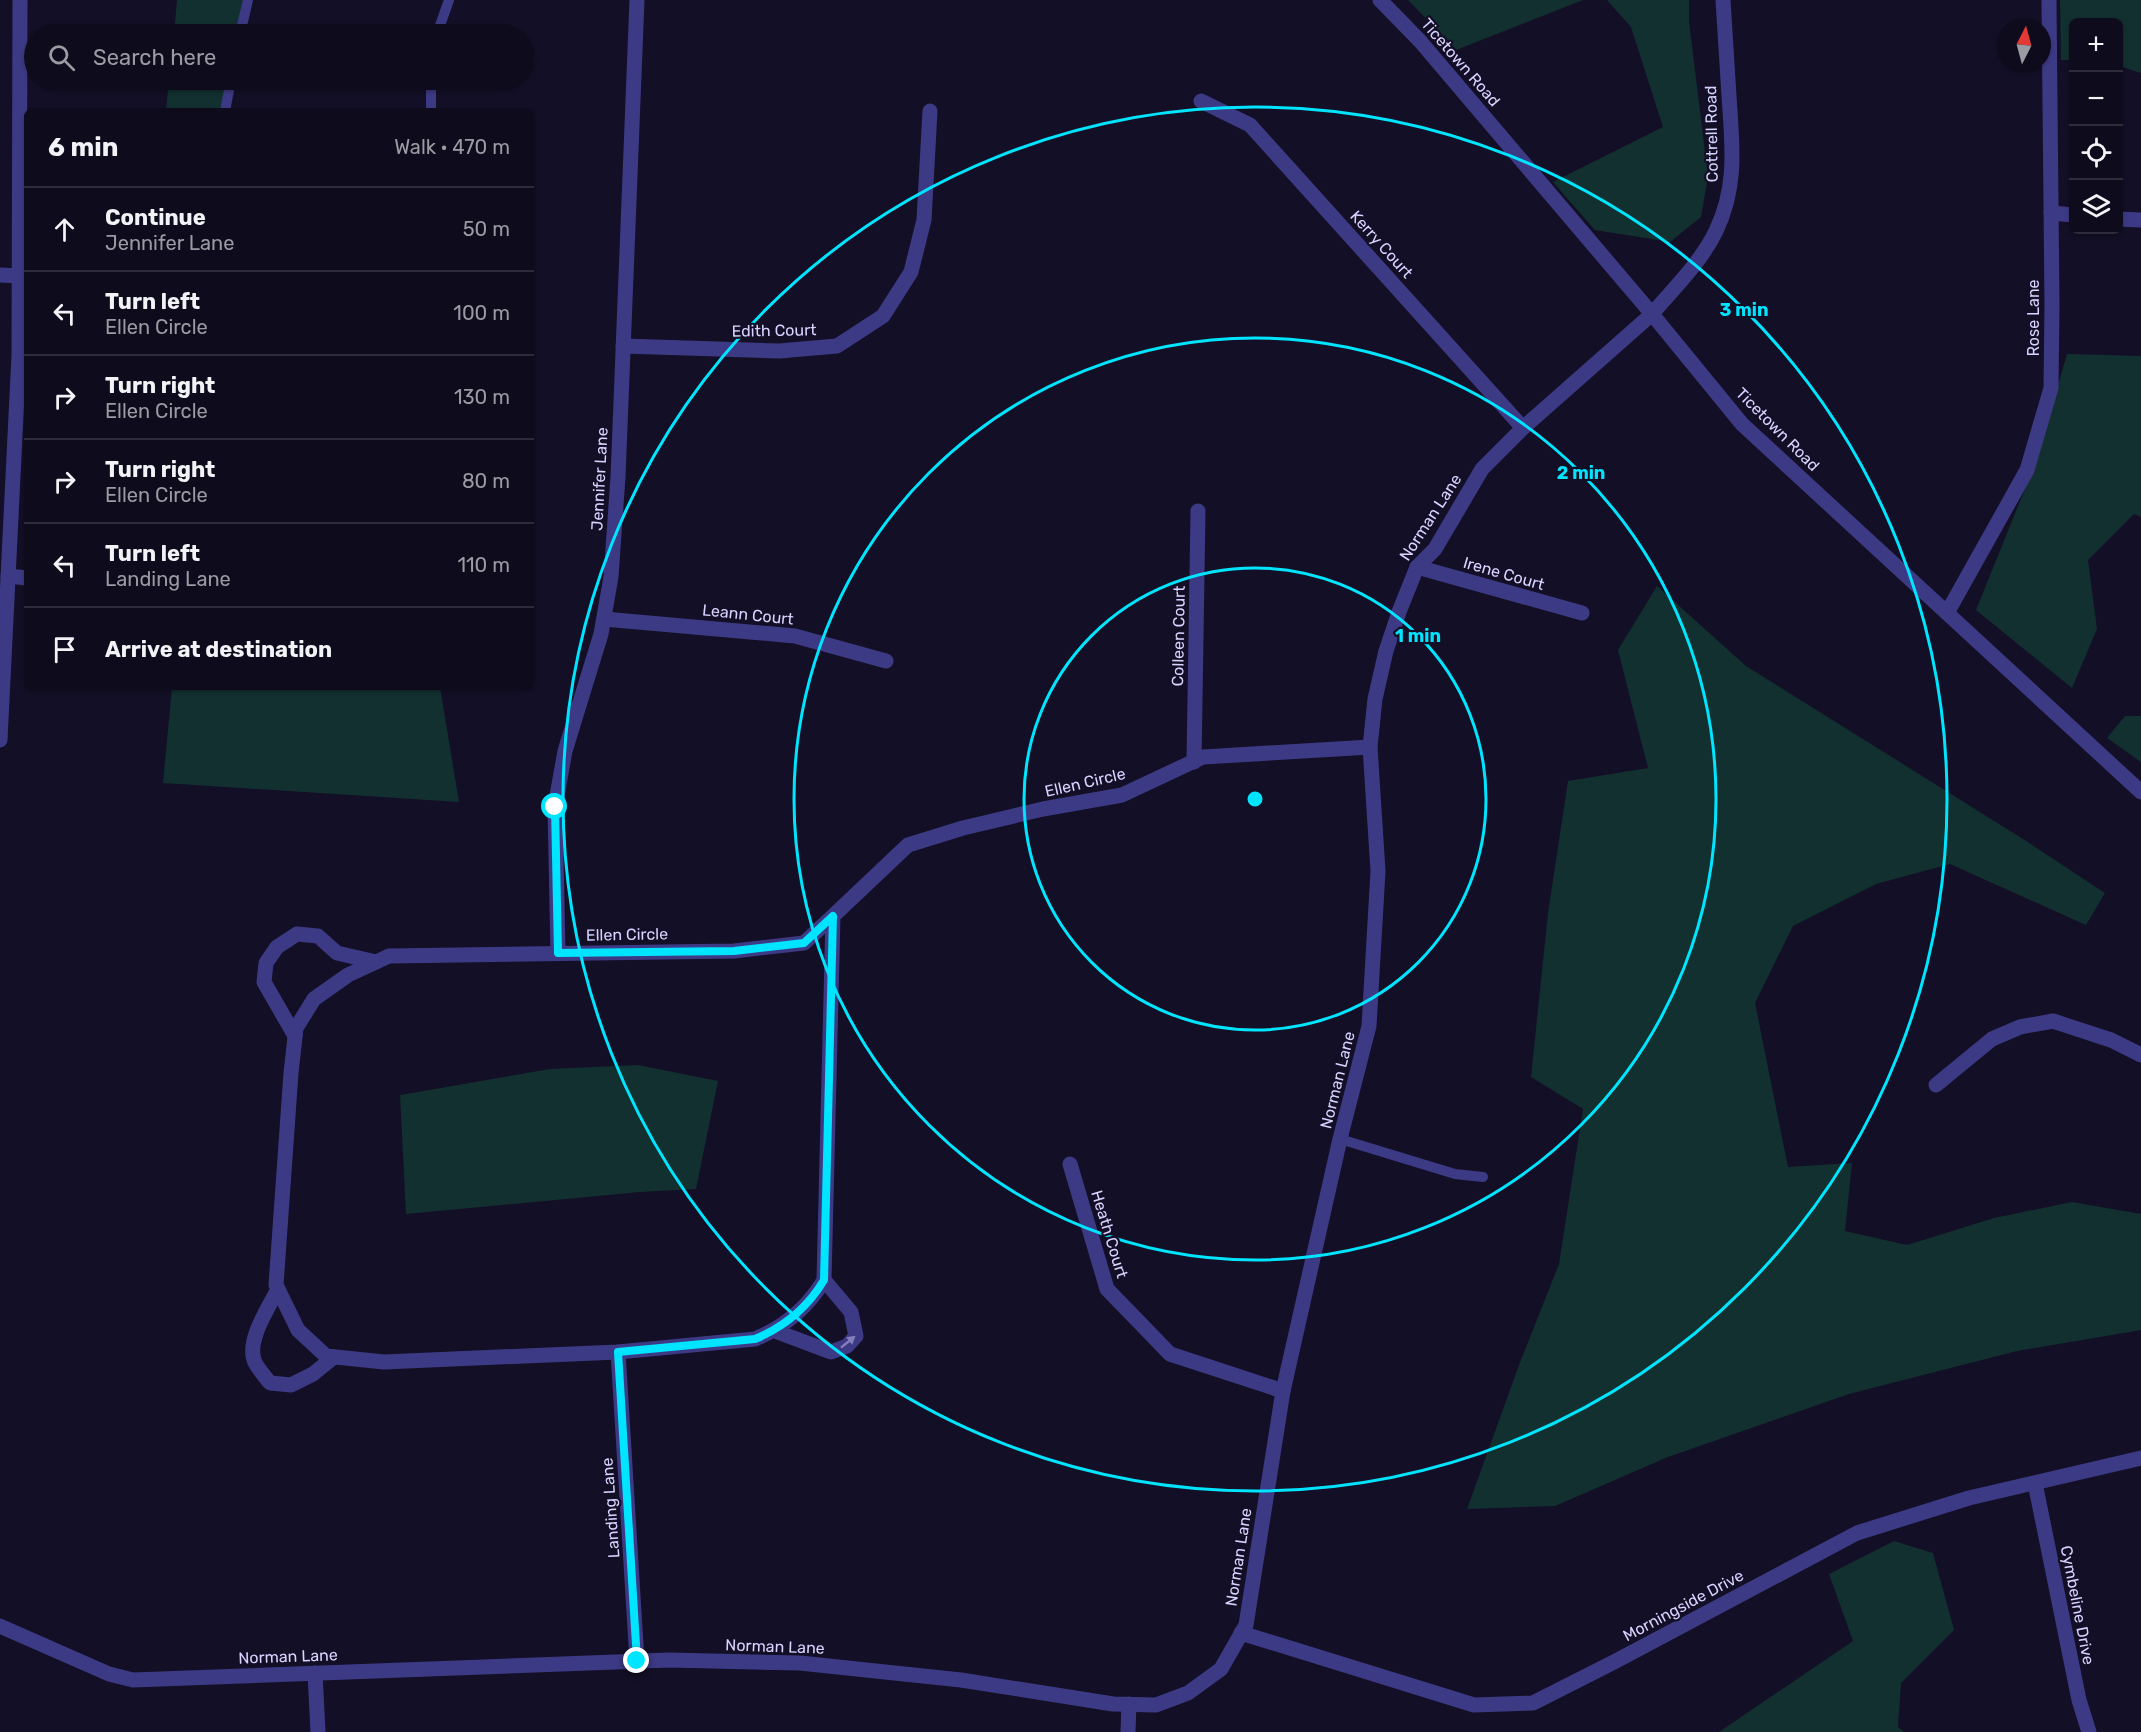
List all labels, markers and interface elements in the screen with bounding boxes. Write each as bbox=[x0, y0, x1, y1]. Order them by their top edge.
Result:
street label: Ticetown Road bbox=[1417, 14, 1504, 110]
north arrow bbox=[1997, 18, 2051, 72]
map controls bbox=[2069, 18, 2123, 234]
button: + bbox=[2069, 18, 2123, 72]
search box bbox=[24, 24, 534, 90]
icon: search bbox=[45, 41, 78, 74]
text: Search here bbox=[93, 44, 216, 71]
button: − bbox=[2069, 72, 2123, 126]
street label: Cottrell Road bbox=[1701, 85, 1722, 183]
button: locate bbox=[2069, 126, 2123, 180]
text: 6 min bbox=[48, 132, 118, 163]
text: Walk · 470 m bbox=[394, 135, 510, 159]
button: layers bbox=[2069, 180, 2123, 234]
text: Continue bbox=[105, 204, 206, 231]
street label: Kerry Court bbox=[1346, 207, 1417, 282]
icon: ahead bbox=[48, 213, 81, 246]
text: 50 m bbox=[463, 217, 510, 241]
text: Jennifer Lane bbox=[105, 231, 234, 255]
street label: Rose Lane bbox=[2024, 279, 2043, 357]
text: Turn left bbox=[105, 288, 200, 315]
icon: left bbox=[48, 297, 81, 330]
text: 3 min bbox=[1720, 299, 1768, 321]
text: 100 m bbox=[453, 301, 510, 325]
text: Ellen Circle bbox=[105, 315, 208, 339]
street label: Edith Court bbox=[731, 320, 817, 341]
text: Turn right bbox=[105, 372, 215, 399]
icon: right bbox=[48, 381, 81, 414]
street label: Ticetown Road bbox=[1732, 384, 1823, 475]
text: 130 m bbox=[454, 385, 510, 409]
text: Ellen Circle bbox=[105, 399, 208, 423]
street label: Jennifer Lane bbox=[587, 427, 612, 531]
text: Turn right bbox=[105, 456, 215, 483]
text: 2 min bbox=[1557, 462, 1605, 484]
icon: right bbox=[48, 465, 81, 498]
text: 80 m bbox=[462, 469, 510, 493]
street label: Norman Lane bbox=[1395, 470, 1466, 564]
text: Ellen Circle bbox=[105, 483, 208, 507]
text: Turn left bbox=[105, 540, 200, 567]
icon: left bbox=[48, 549, 81, 582]
text: 110 m bbox=[458, 553, 510, 577]
street label: Irene Court bbox=[1461, 553, 1547, 594]
text: Landing Lane bbox=[105, 567, 231, 591]
street label: Colleen Court bbox=[1168, 585, 1189, 687]
street label: Leann Court bbox=[701, 600, 795, 629]
text: 1 min bbox=[1395, 625, 1441, 647]
icon: arrive bbox=[48, 633, 81, 666]
text: Arrive at destination bbox=[105, 636, 332, 663]
street label: Ellen Circle bbox=[1043, 764, 1127, 801]
centre of rings bbox=[1245, 789, 1265, 809]
route start bbox=[541, 793, 567, 819]
street label: Ellen Circle bbox=[586, 924, 668, 945]
street label: Norman Lane bbox=[1316, 1029, 1359, 1131]
street label: Heath Court bbox=[1087, 1188, 1132, 1280]
one-way arrow bbox=[840, 1335, 856, 1348]
street label: Landing Lane bbox=[598, 1457, 623, 1559]
street label: Norman Lane bbox=[1221, 1506, 1256, 1608]
street label: Cymbeline Drive bbox=[2057, 1544, 2098, 1666]
street label: Morningside Drive bbox=[1620, 1566, 1747, 1645]
street label: Norman Lane bbox=[725, 1635, 825, 1658]
street label: Norman Lane bbox=[238, 1645, 338, 1668]
route end bbox=[623, 1647, 649, 1673]

